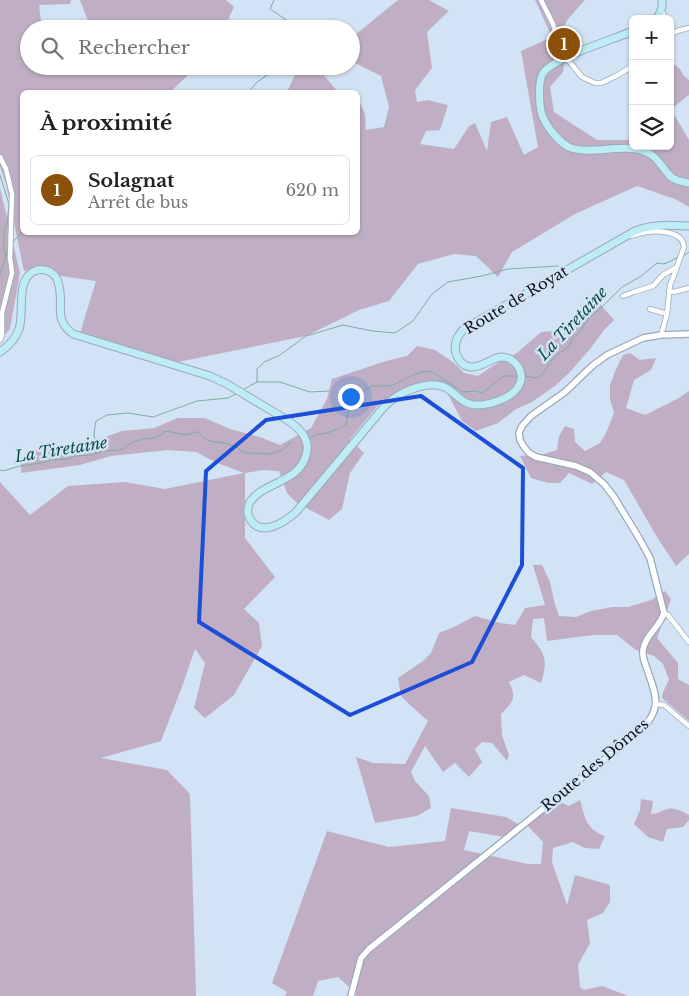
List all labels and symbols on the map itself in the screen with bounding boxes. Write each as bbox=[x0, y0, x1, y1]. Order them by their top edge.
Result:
pin: 1 bbox=[548, 25, 580, 63]
street label: Route de Royat bbox=[460, 261, 571, 338]
water label: La Tiretaine bbox=[532, 282, 612, 365]
your location bbox=[338, 384, 364, 410]
water label: La Tiretaine bbox=[12, 432, 109, 466]
street label: Route des Dômes bbox=[537, 714, 652, 815]

